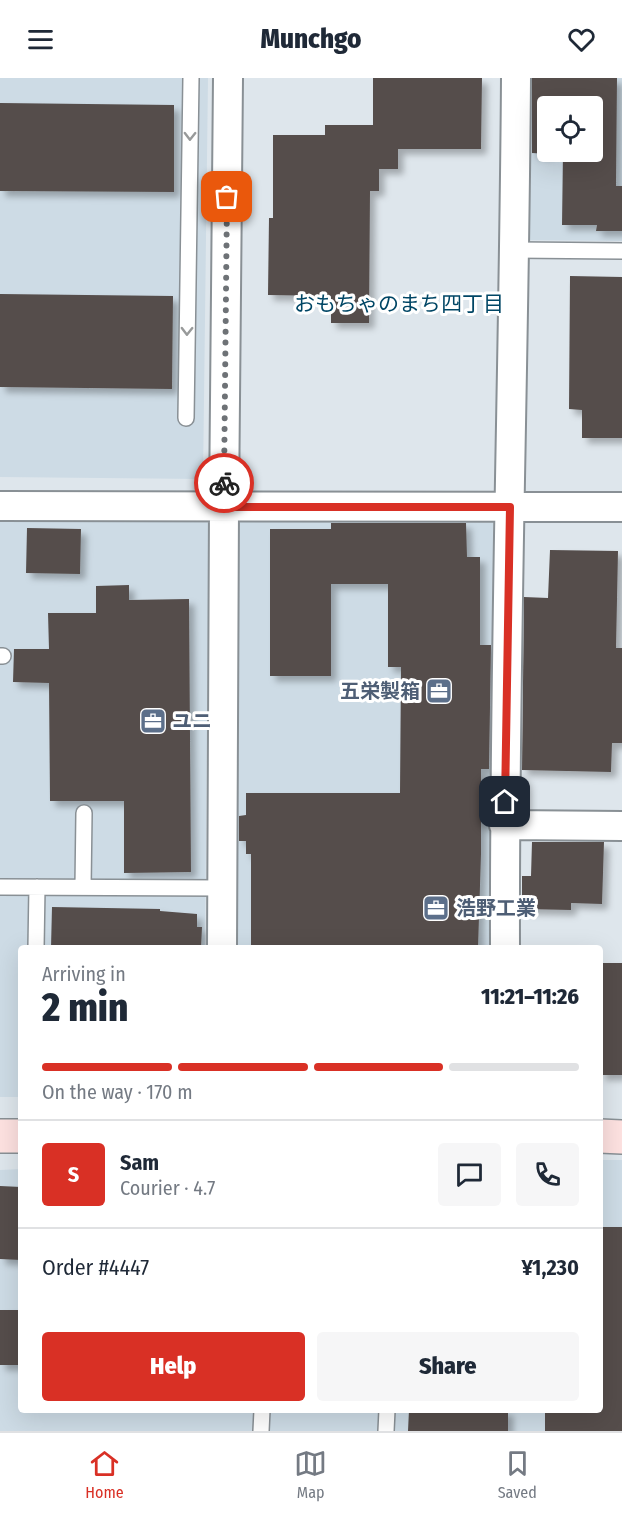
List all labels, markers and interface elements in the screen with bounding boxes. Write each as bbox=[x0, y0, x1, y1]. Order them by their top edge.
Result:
icon: menu bbox=[24, 23, 57, 56]
text: Munchgo bbox=[261, 23, 361, 55]
icon: heart bbox=[565, 23, 598, 56]
map controls bbox=[537, 96, 603, 162]
button: locate bbox=[537, 96, 603, 162]
one-way arrow bbox=[184, 132, 196, 141]
pin bbox=[201, 171, 252, 222]
icon: bag bbox=[210, 180, 243, 213]
district label: おもちゃのまち四丁目 bbox=[294, 291, 504, 317]
one-way arrow bbox=[181, 327, 193, 336]
courier bbox=[194, 453, 254, 513]
icon: bike bbox=[208, 467, 241, 500]
office icon: 五栄製箱 bbox=[424, 676, 454, 706]
place label: 五栄製箱 bbox=[340, 679, 420, 703]
office icon: ユニ bbox=[138, 706, 168, 736]
place label: ユニ bbox=[172, 709, 212, 733]
pin bbox=[479, 776, 530, 827]
icon: home bbox=[488, 785, 521, 818]
office icon: 浩野工業 bbox=[421, 893, 451, 923]
place label: 浩野工業 bbox=[456, 896, 536, 920]
text: Arriving in bbox=[42, 962, 126, 986]
text: 11:21–11:26 bbox=[481, 983, 579, 1010]
text: 2 min bbox=[42, 985, 128, 1031]
text: On the way · 170 m bbox=[42, 1080, 193, 1104]
button: chat bbox=[438, 1143, 501, 1206]
button: phone bbox=[516, 1143, 579, 1206]
text: Sam bbox=[120, 1149, 159, 1176]
text: S bbox=[68, 1161, 79, 1188]
text: Courier · 4.7 bbox=[120, 1176, 215, 1200]
text: Order #4447 bbox=[42, 1254, 149, 1281]
text: ¥1,230 bbox=[521, 1254, 579, 1281]
button: Help bbox=[42, 1332, 305, 1401]
button: Share bbox=[317, 1332, 579, 1401]
tab: Home bbox=[85, 1447, 124, 1502]
tab: Map bbox=[294, 1447, 327, 1502]
tab: Saved bbox=[498, 1447, 537, 1502]

